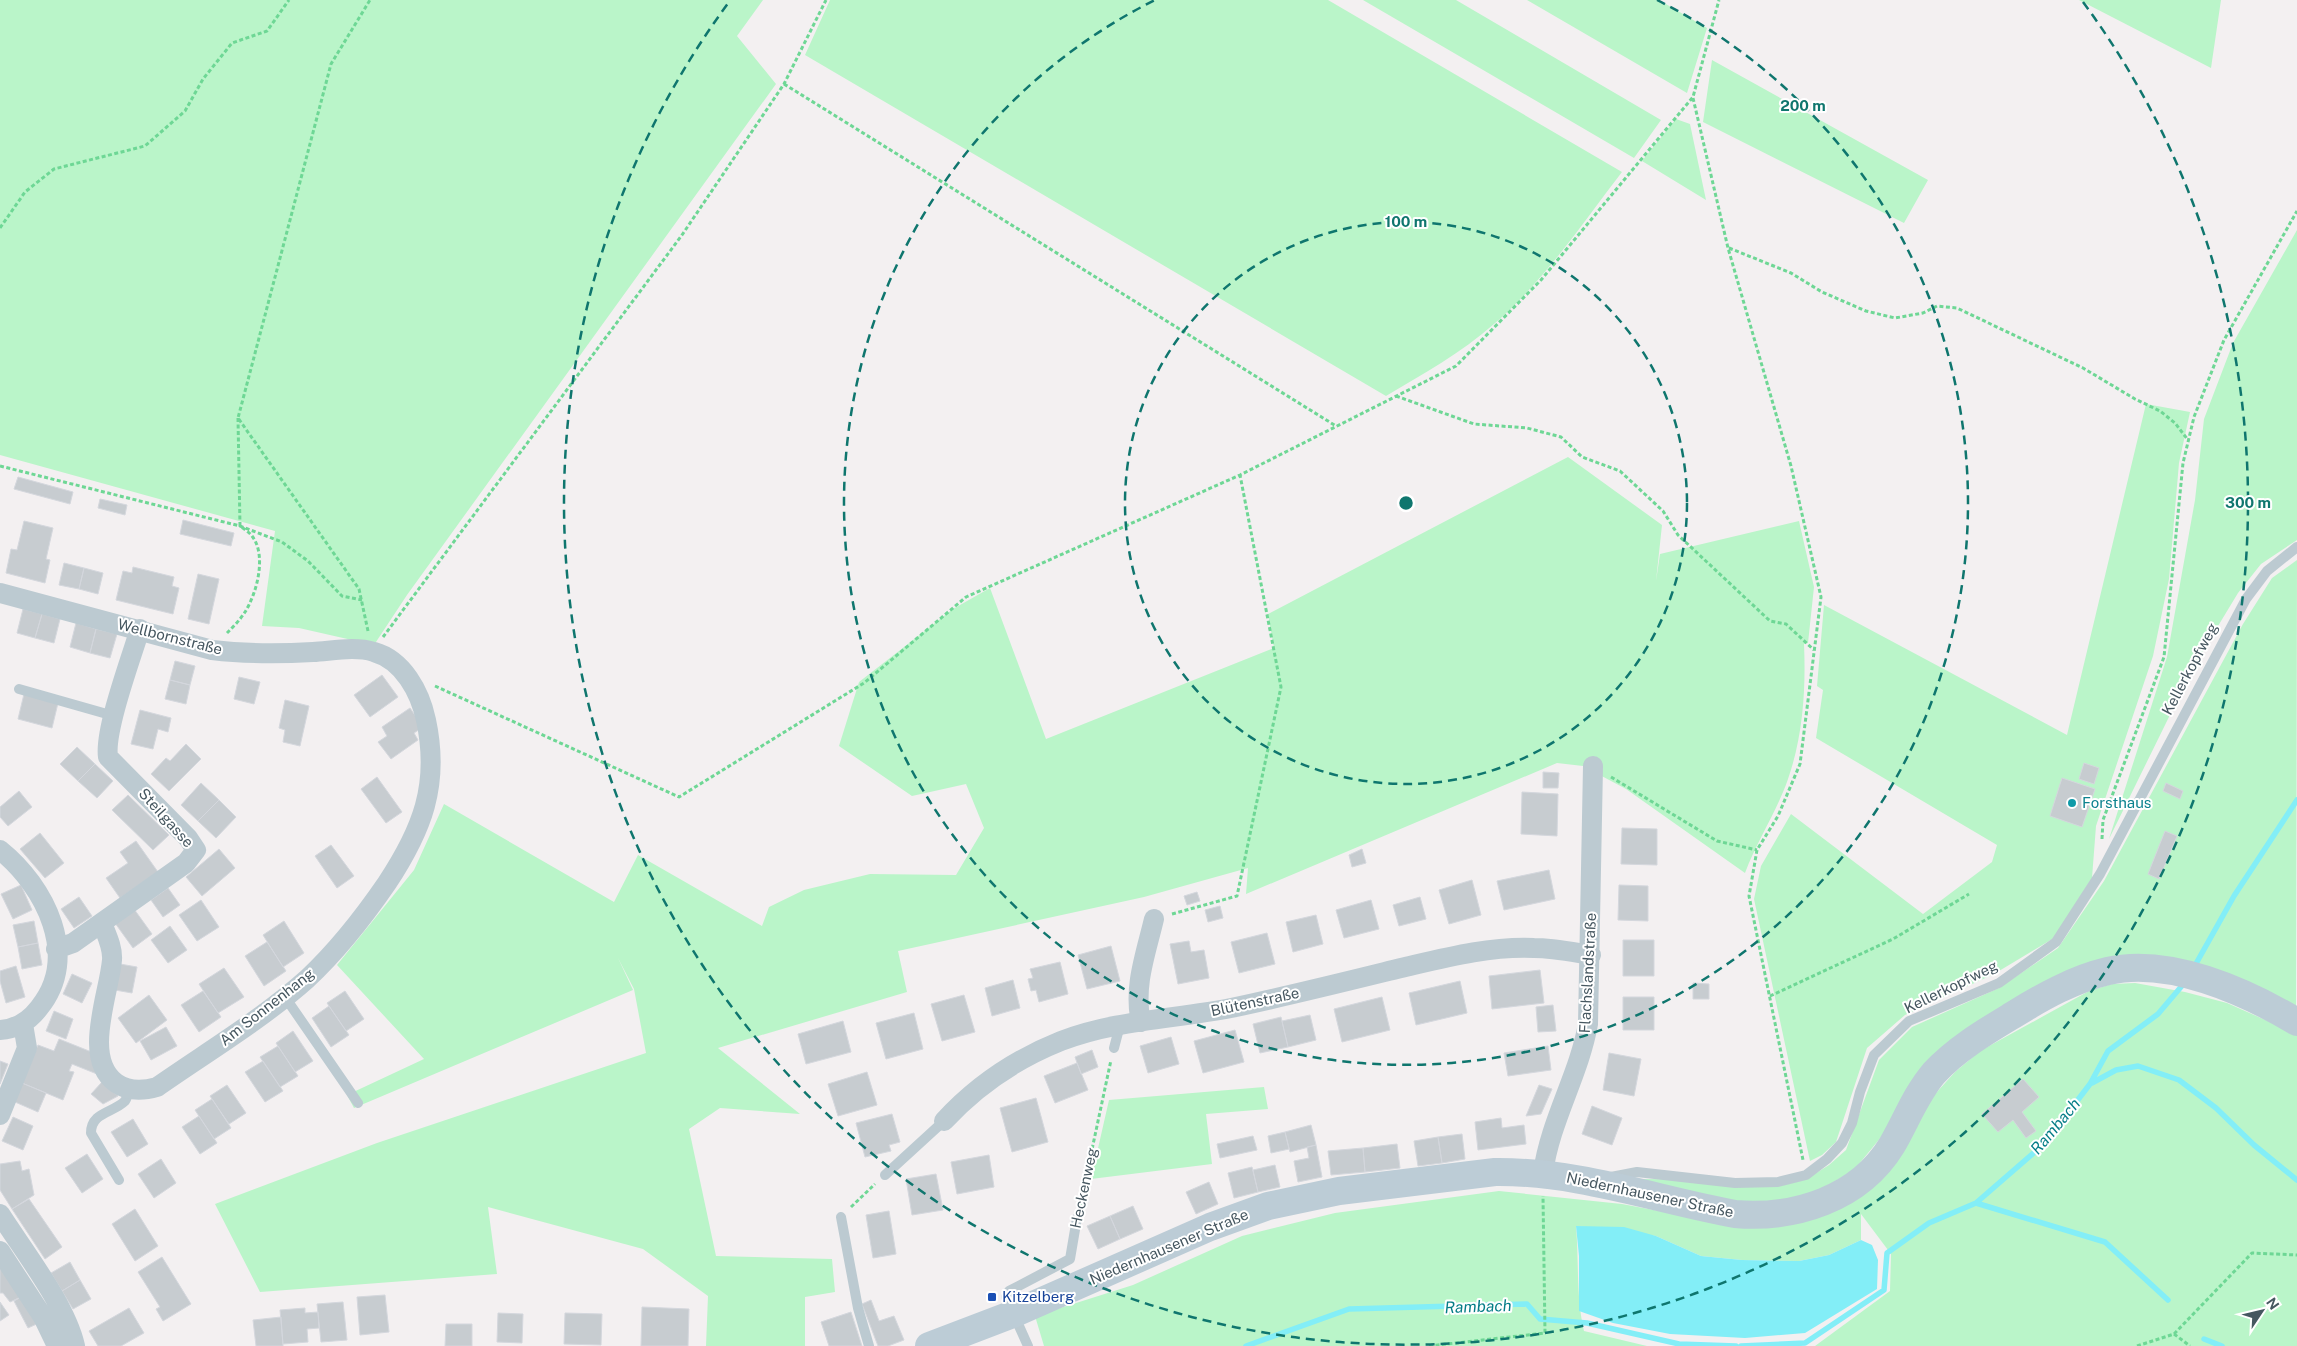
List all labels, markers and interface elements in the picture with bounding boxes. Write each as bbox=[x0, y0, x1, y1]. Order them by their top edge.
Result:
text: 200 m bbox=[1780, 97, 1826, 114]
text: 100 m bbox=[1385, 213, 1427, 230]
centre of rings bbox=[1397, 494, 1415, 512]
text: 300 m bbox=[2225, 494, 2271, 511]
street label: Wellbornstraße bbox=[116, 615, 224, 658]
street label: Kellerkopfweg bbox=[2158, 620, 2221, 718]
street label: Steilgasse bbox=[135, 785, 197, 851]
place label: Forsthaus bbox=[2082, 794, 2151, 811]
marker: Forsthaus bbox=[2066, 797, 2078, 809]
street label: Flachslandstraße bbox=[1576, 912, 1599, 1034]
street label: Kellerkopfweg bbox=[1901, 957, 2000, 1016]
street label: Am Sonnenhang bbox=[216, 964, 317, 1049]
street label: Blütenstraße bbox=[1209, 984, 1301, 1019]
water label: Rambach bbox=[2027, 1095, 2084, 1158]
street label: Heckenweg bbox=[1067, 1146, 1100, 1230]
street label: Niedernhausener Straße bbox=[1565, 1168, 1735, 1221]
street label: Niedernhausener Straße bbox=[1087, 1205, 1251, 1288]
north arrow bbox=[2237, 1286, 2287, 1336]
place label: Kitzelberg bbox=[1002, 1288, 1074, 1305]
marker: Kitzelberg bbox=[986, 1291, 998, 1303]
text: N bbox=[2263, 1294, 2282, 1313]
water label: Rambach bbox=[1444, 1296, 1512, 1317]

